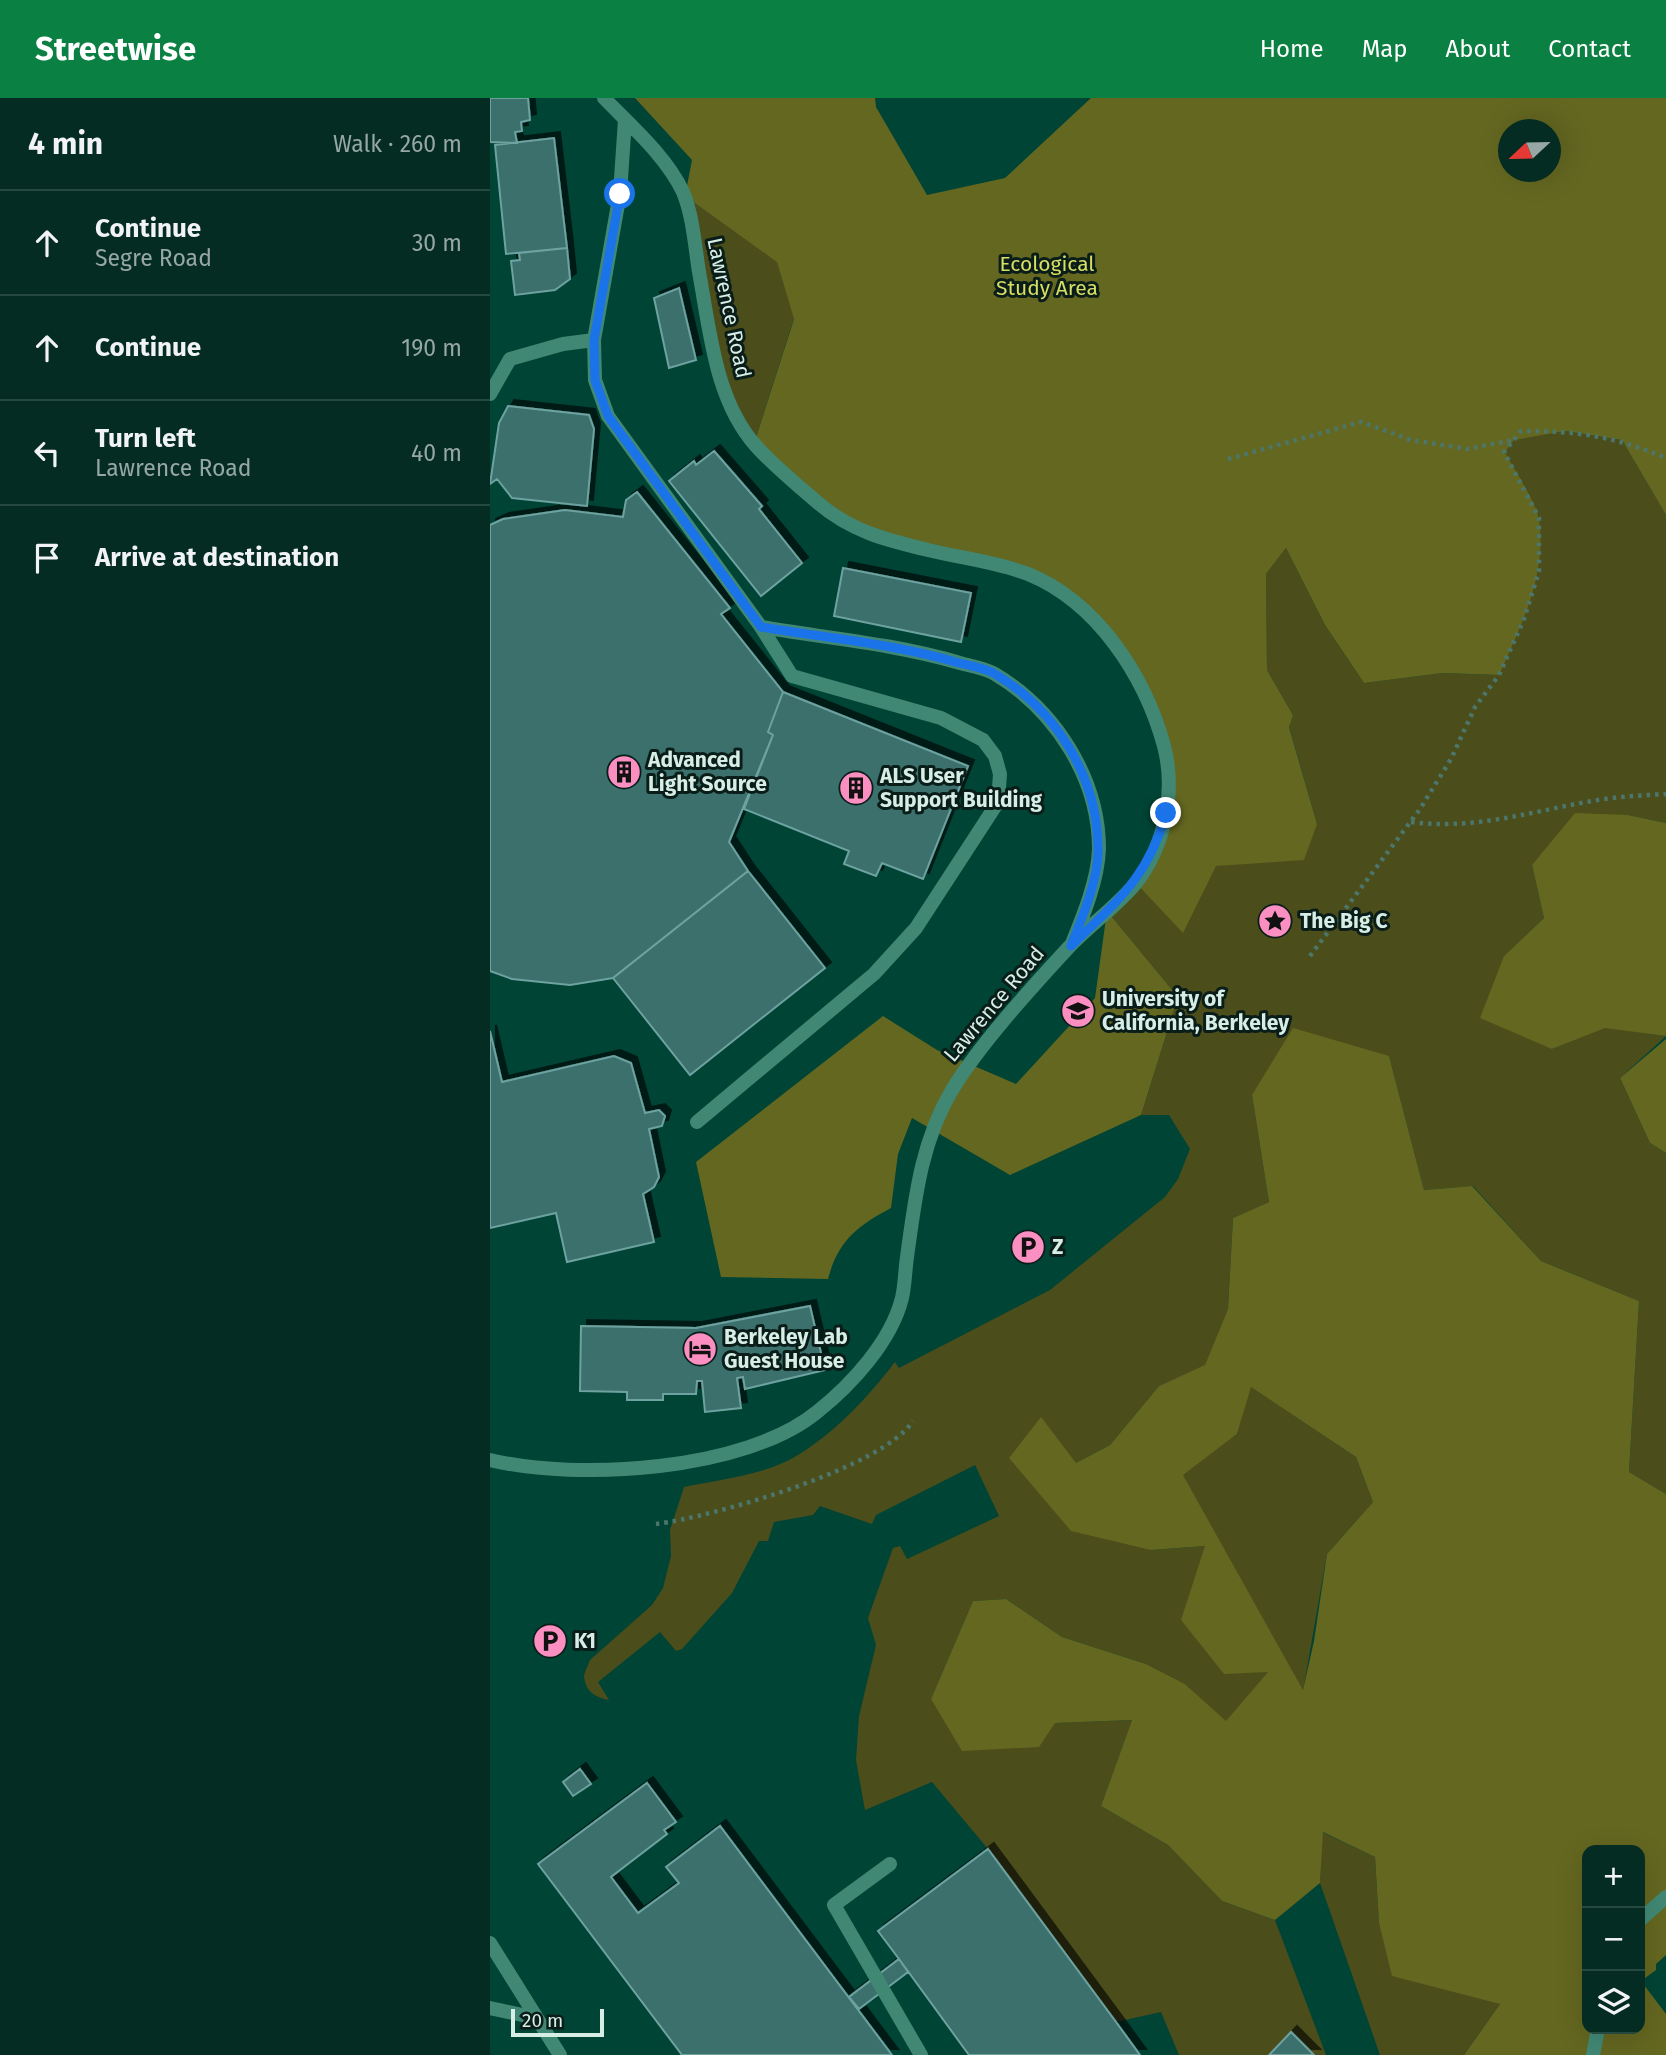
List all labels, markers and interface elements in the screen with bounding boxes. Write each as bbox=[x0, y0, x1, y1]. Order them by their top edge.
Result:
text: Streetwise bbox=[35, 29, 196, 69]
text: Home bbox=[1260, 35, 1324, 63]
text: Map bbox=[1362, 35, 1408, 63]
text: About bbox=[1446, 35, 1510, 63]
text: Contact bbox=[1548, 35, 1631, 63]
north arrow bbox=[1498, 119, 1561, 182]
text: 4 min bbox=[28, 126, 103, 162]
text: Walk · 260 m bbox=[333, 130, 462, 158]
route start bbox=[604, 178, 635, 209]
text: Continue bbox=[95, 213, 201, 244]
icon: ahead bbox=[28, 224, 66, 262]
text: 30 m bbox=[412, 229, 462, 257]
street label: Lawrence Road bbox=[701, 235, 757, 381]
text: Segre Road bbox=[95, 244, 212, 272]
park label: Ecological Study Area bbox=[996, 251, 1098, 301]
icon: ahead bbox=[28, 329, 66, 367]
text: Continue bbox=[95, 332, 201, 363]
text: 190 m bbox=[401, 334, 462, 362]
text: Turn left bbox=[95, 423, 196, 454]
icon: left bbox=[28, 434, 66, 472]
text: 40 m bbox=[411, 439, 462, 467]
text: Lawrence Road bbox=[95, 454, 252, 482]
icon: arrive bbox=[28, 539, 66, 577]
text: Arrive at destination bbox=[95, 542, 339, 573]
place label: Advanced Light Source bbox=[647, 747, 767, 797]
building icon: Advanced Light Source bbox=[605, 753, 643, 791]
place label: ALS User Support Building bbox=[879, 763, 1043, 813]
building icon: ALS User Support Building bbox=[837, 769, 875, 807]
route end bbox=[1150, 797, 1181, 828]
place icon: The Big C bbox=[1256, 902, 1294, 940]
place label: The Big C bbox=[1300, 908, 1388, 934]
street label: Lawrence Road bbox=[938, 941, 1050, 1067]
place label: University of California, Berkeley bbox=[1102, 986, 1289, 1036]
school or university icon: University of California, Berkeley bbox=[1059, 992, 1097, 1030]
parking icon: Z bbox=[1009, 1228, 1047, 1266]
place label: Z bbox=[1052, 1234, 1063, 1260]
place label: Berkeley Lab Guest House bbox=[724, 1324, 848, 1374]
hotel icon: Berkeley Lab Guest House bbox=[681, 1330, 719, 1368]
parking icon: K1 bbox=[531, 1622, 569, 1660]
place label: K1 bbox=[574, 1628, 596, 1654]
map controls bbox=[1582, 1845, 1645, 2034]
button: + bbox=[1582, 1845, 1645, 1908]
button: − bbox=[1582, 1908, 1645, 1971]
button: layers bbox=[1582, 1971, 1645, 2034]
scale bar bbox=[511, 2006, 604, 2038]
text: 20 m bbox=[522, 2009, 563, 2032]

